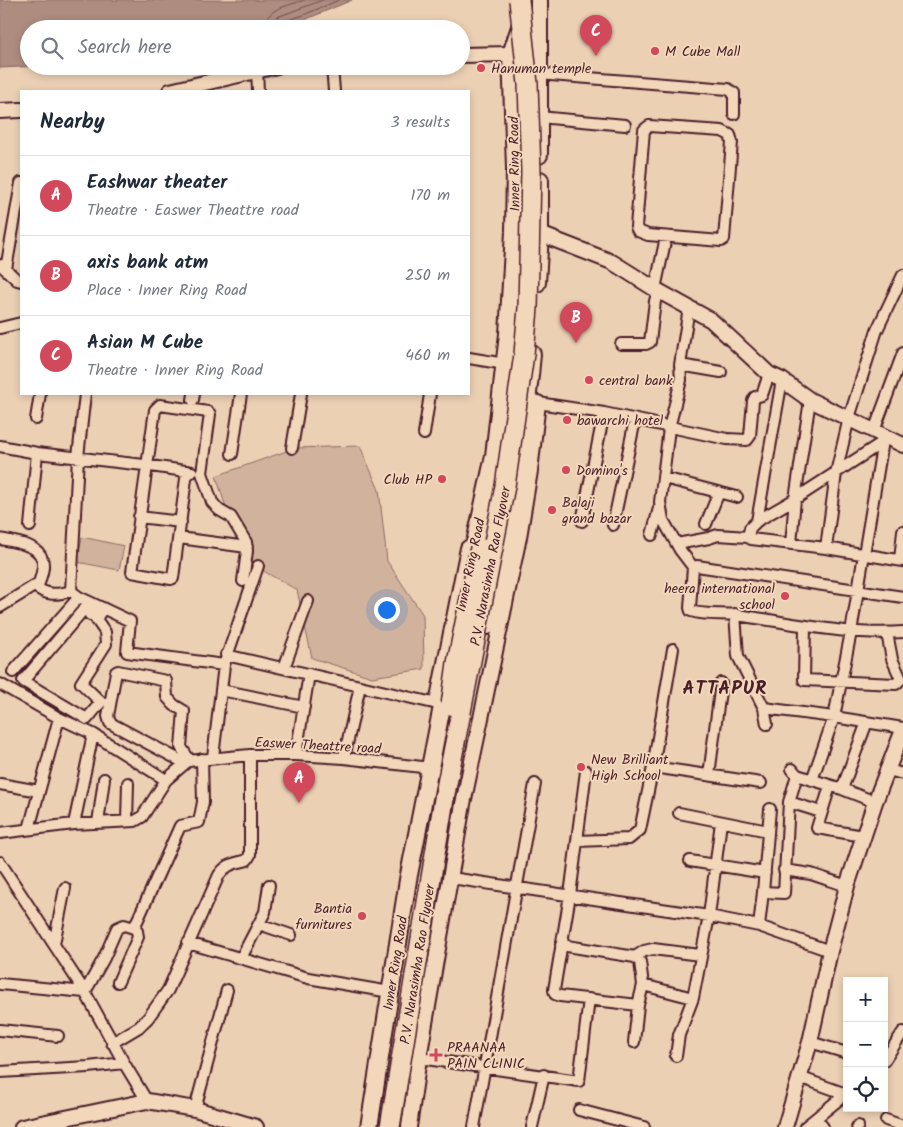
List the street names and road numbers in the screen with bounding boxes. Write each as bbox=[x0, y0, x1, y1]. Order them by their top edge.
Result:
street label: Inner Ring Road bbox=[503, 115, 527, 212]
street label: P.V. Narasimha Rao Flyover bbox=[465, 483, 517, 648]
street label: Inner Ring Road bbox=[450, 515, 492, 614]
street label: Easwer Theattre road bbox=[254, 732, 383, 760]
street label: P.V. Narasimha Rao Flyover bbox=[394, 881, 442, 1046]
street label: Inner Ring Road bbox=[378, 913, 414, 1012]

